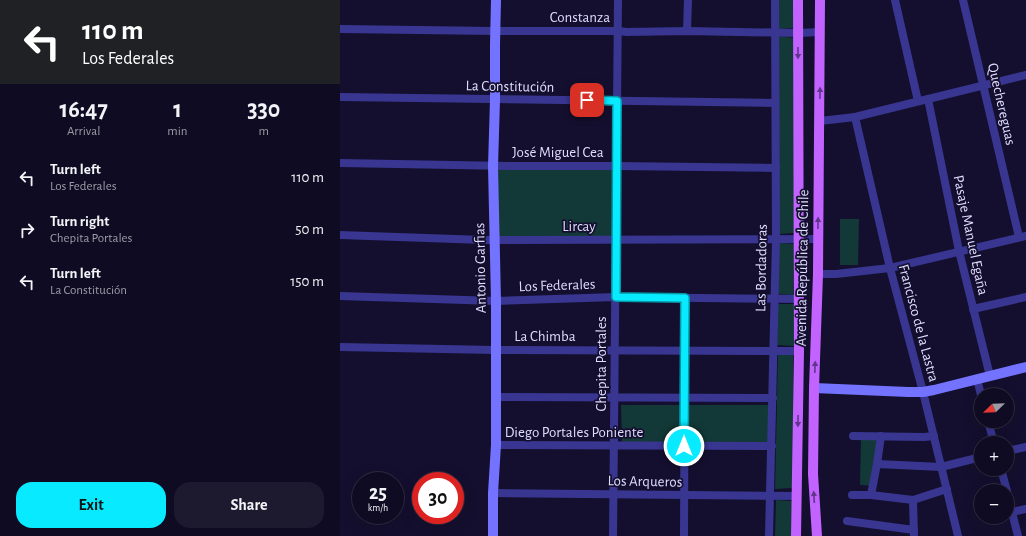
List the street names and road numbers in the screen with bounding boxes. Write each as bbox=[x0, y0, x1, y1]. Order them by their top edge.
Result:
street label: Constanza bbox=[550, 10, 610, 25]
street label: Quechereguas bbox=[985, 62, 1018, 147]
street label: La Constitución bbox=[465, 78, 555, 95]
street label: José Miguel Cea bbox=[512, 145, 604, 160]
street label: Pasaje Manuel Egaña bbox=[950, 174, 991, 297]
street label: Avenida República de Chile bbox=[794, 189, 811, 347]
street label: Lircay bbox=[562, 219, 596, 234]
street label: Antonio Garfias bbox=[472, 223, 489, 313]
street label: Las Bordadoras bbox=[753, 224, 770, 312]
street label: Francisco de la Lastra bbox=[896, 263, 941, 384]
street label: Los Federales bbox=[518, 277, 596, 294]
street label: Chepita Portales bbox=[594, 316, 609, 412]
street label: La Chimba bbox=[514, 329, 576, 344]
street label: Diego Portales Poniente bbox=[505, 425, 643, 440]
street label: Los Arqueros bbox=[608, 473, 682, 490]

